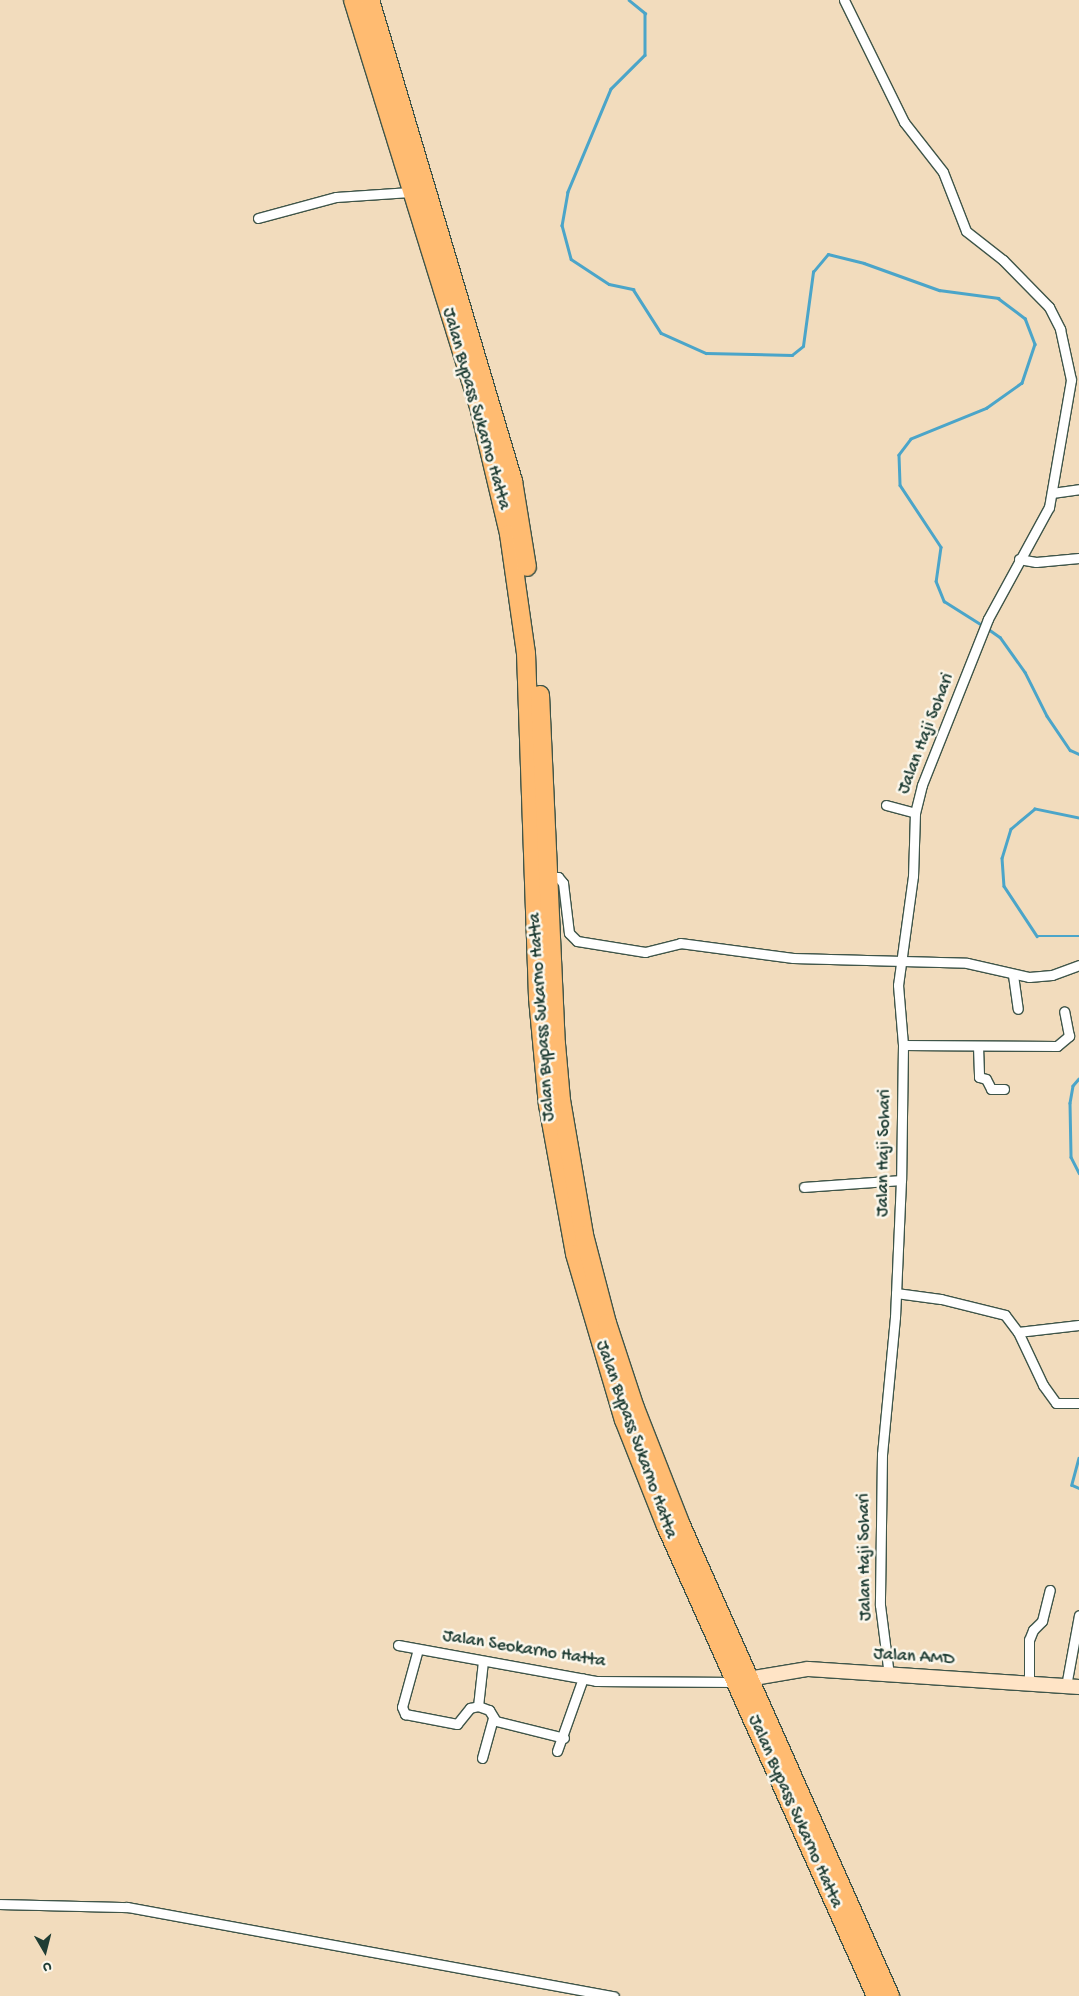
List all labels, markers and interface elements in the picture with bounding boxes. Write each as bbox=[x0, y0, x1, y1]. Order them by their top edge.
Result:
street label: Jalan Bypass Sukarno Hatta bbox=[436, 306, 514, 512]
street label: Jalan Haji Sohari bbox=[894, 671, 960, 797]
street label: Jalan Bypass Sukarno Hatta bbox=[525, 912, 561, 1122]
street label: Jalan Haji Sohari bbox=[873, 1089, 897, 1217]
street label: Jalan Bypass Sukarno Hatta bbox=[589, 1338, 681, 1542]
street label: Jalan Haji Sohari bbox=[854, 1493, 878, 1621]
street label: Jalan Seokarno Hatta bbox=[441, 1626, 607, 1674]
street label: Jalan AMD bbox=[873, 1644, 955, 1672]
street label: Jalan Bypass Sukarno Hatta bbox=[742, 1712, 846, 1912]
north arrow bbox=[20, 1926, 70, 1976]
text: U bbox=[42, 1957, 52, 1975]

